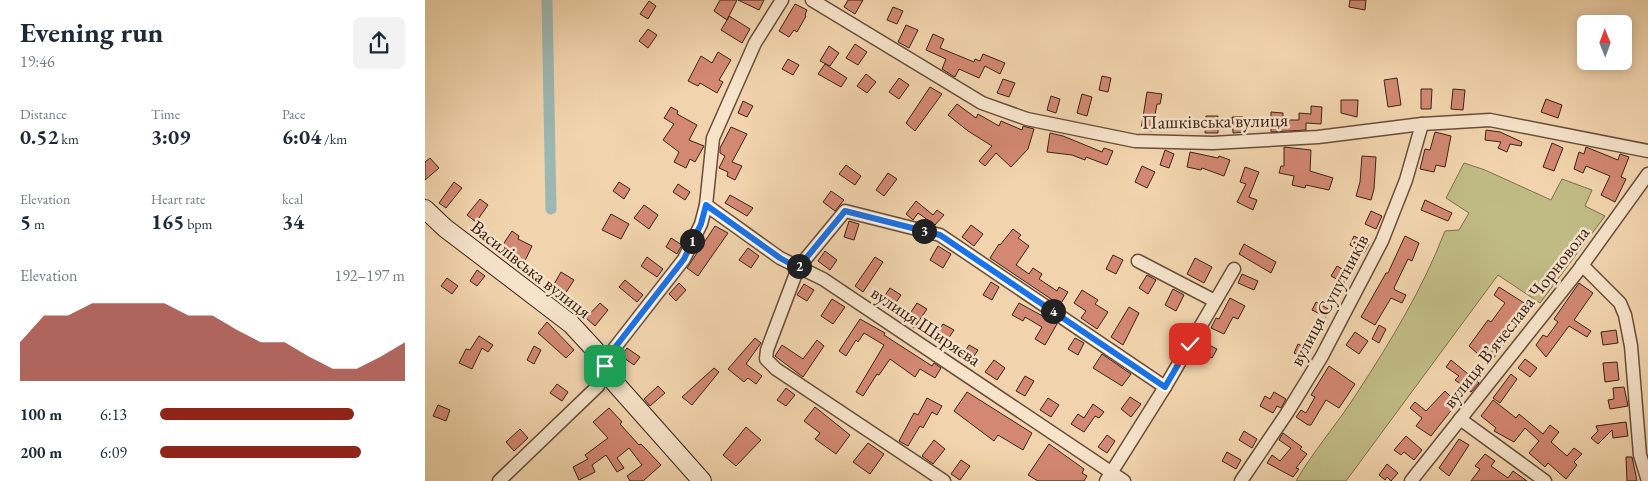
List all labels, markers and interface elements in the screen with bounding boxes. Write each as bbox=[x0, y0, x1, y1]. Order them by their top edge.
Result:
text: Evening run bbox=[20, 14, 163, 50]
north arrow bbox=[1577, 15, 1633, 70]
map controls bbox=[1577, 15, 1632, 70]
button: share bbox=[353, 17, 405, 69]
text: 19:46 bbox=[20, 51, 55, 72]
text: Distance bbox=[20, 105, 67, 123]
text: Time bbox=[151, 105, 180, 123]
text: Pace bbox=[282, 105, 306, 123]
street label: Пашківська вулиця bbox=[1142, 107, 1289, 135]
text: 0.52 bbox=[20, 123, 59, 150]
text: 3:09 bbox=[151, 123, 190, 150]
text: 6:04 bbox=[282, 123, 321, 150]
text: km bbox=[59, 130, 79, 148]
text: /km bbox=[321, 130, 347, 148]
text: Elevation bbox=[20, 190, 70, 208]
text: Heart rate bbox=[151, 190, 205, 208]
text: kcal bbox=[282, 190, 303, 208]
text: 5 bbox=[20, 208, 31, 235]
text: 165 bbox=[151, 208, 184, 235]
text: 34 bbox=[282, 208, 304, 235]
street label: Василівська вулиця bbox=[466, 214, 597, 324]
text: m bbox=[31, 215, 45, 233]
text: bpm bbox=[184, 215, 213, 233]
pin: 3 bbox=[911, 218, 937, 244]
street label: вулиця Вʼячеслава Чорновола bbox=[1437, 220, 1595, 413]
text: 3 bbox=[921, 222, 928, 240]
pin: 1 bbox=[679, 228, 705, 254]
street label: вулиця Супутників bbox=[1284, 230, 1374, 370]
text: 1 bbox=[689, 232, 696, 250]
pin: 2 bbox=[787, 254, 811, 278]
text: 2 bbox=[796, 257, 803, 275]
text: Elevation bbox=[20, 265, 78, 286]
text: 192–197 m bbox=[334, 265, 405, 286]
street label: вулиця Ширяєва bbox=[866, 280, 986, 372]
pin: 4 bbox=[1041, 298, 1065, 324]
text: 4 bbox=[1050, 302, 1057, 320]
pin bbox=[1169, 323, 1211, 365]
icon: check bbox=[1176, 330, 1204, 358]
pin bbox=[584, 345, 626, 387]
icon: arrive bbox=[591, 352, 619, 380]
text: 100 m bbox=[20, 404, 62, 425]
text: 6:13 bbox=[100, 404, 127, 425]
text: 200 m bbox=[20, 442, 62, 463]
text: 6:09 bbox=[100, 442, 127, 463]

